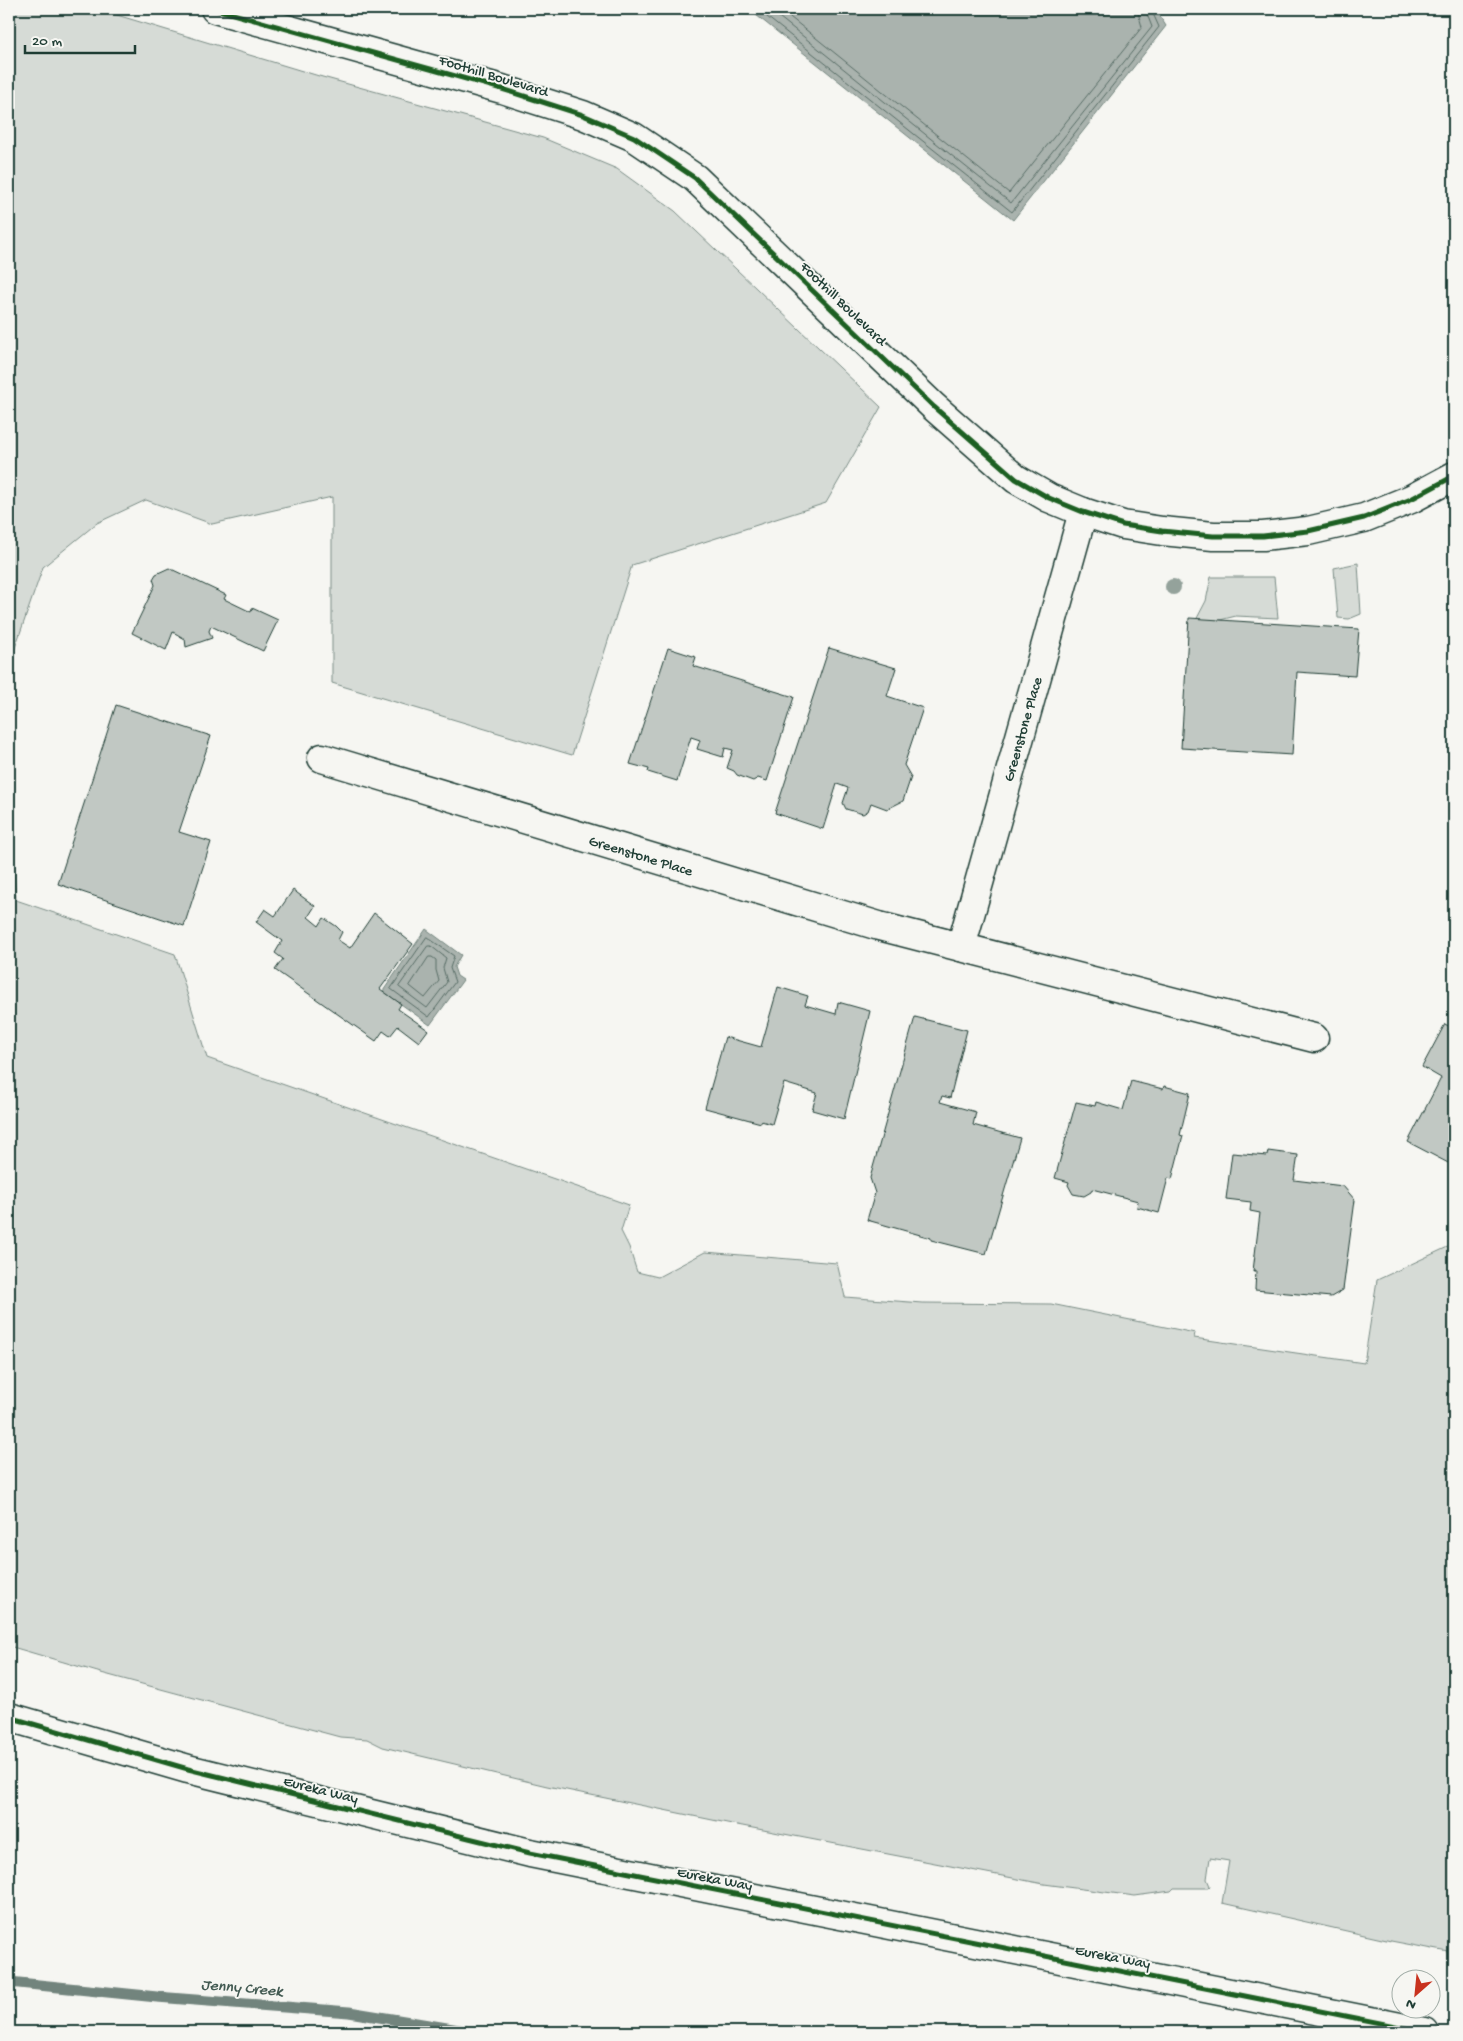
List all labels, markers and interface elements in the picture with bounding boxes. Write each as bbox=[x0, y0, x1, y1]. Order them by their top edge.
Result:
scale bar bbox=[25, 22, 135, 54]
text: 20 m bbox=[32, 33, 62, 51]
street label: Foothill Boulevard bbox=[436, 51, 551, 102]
street label: Foothill Boulevard bbox=[795, 258, 891, 351]
street label: Greenstone Place bbox=[1000, 675, 1048, 784]
street label: Greenstone Place bbox=[586, 833, 695, 881]
street label: Eureka Way bbox=[281, 1773, 360, 1809]
street label: Eureka Way bbox=[675, 1864, 754, 1896]
street label: Eureka Way bbox=[1073, 1942, 1152, 1974]
north arrow bbox=[1390, 1968, 1440, 2018]
water label: Jenny Creek bbox=[200, 1976, 285, 2003]
text: N bbox=[1403, 1994, 1419, 2013]

